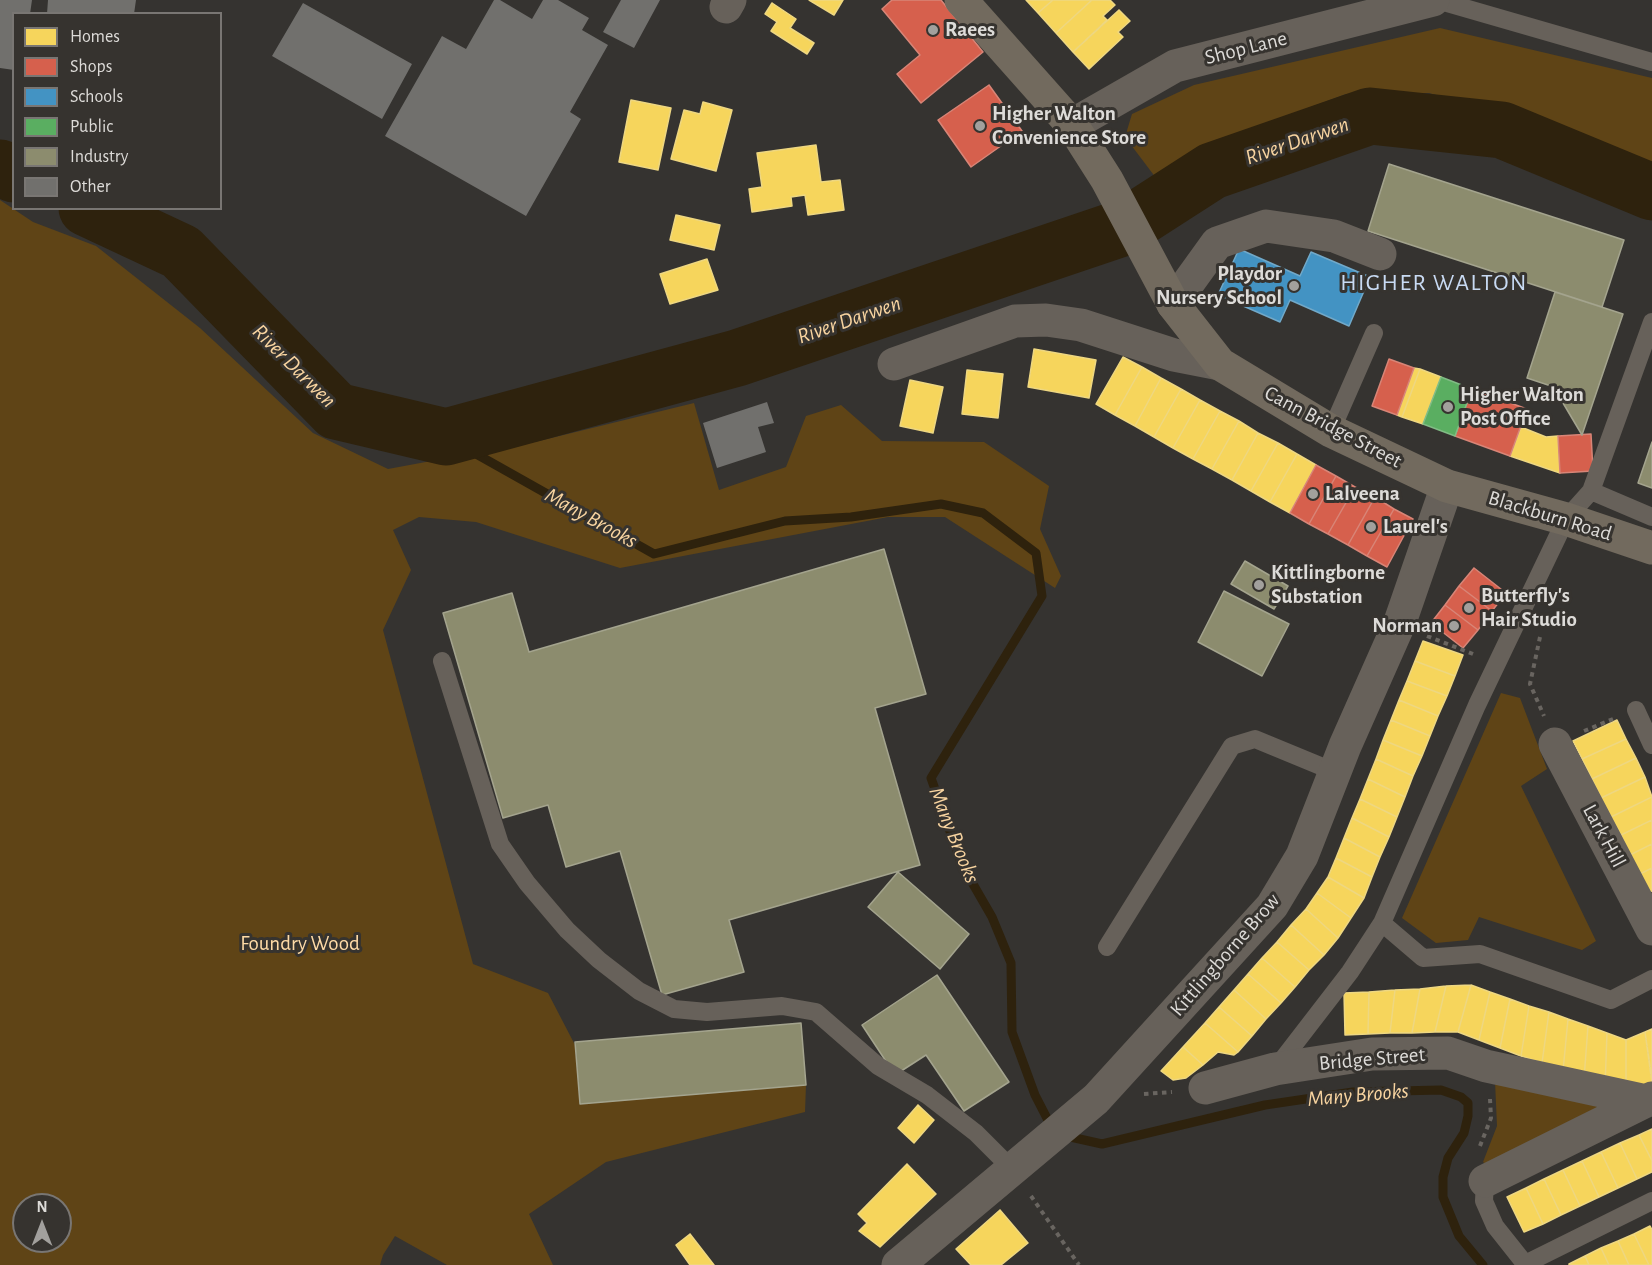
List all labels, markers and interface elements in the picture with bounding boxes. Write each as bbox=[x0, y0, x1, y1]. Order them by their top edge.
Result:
legend bbox=[12, 12, 222, 210]
place label: Raees bbox=[945, 17, 995, 43]
marker: Raees bbox=[926, 23, 940, 37]
street label: Shop Lane bbox=[1202, 26, 1290, 70]
text: Homes bbox=[70, 28, 120, 46]
text: Shops bbox=[70, 58, 112, 76]
text: Schools bbox=[70, 88, 123, 106]
place label: Higher Walton Convenience Store bbox=[992, 101, 1146, 151]
water label: River Darwen bbox=[1242, 111, 1352, 171]
text: Public bbox=[70, 118, 113, 136]
marker: Higher Walton Convenience Store bbox=[973, 119, 987, 133]
text: Industry bbox=[70, 148, 129, 166]
text: Other bbox=[70, 178, 111, 196]
place label: Playdor Nursery School bbox=[1156, 261, 1282, 311]
district label: HIGHER WALTON bbox=[1340, 269, 1528, 297]
marker: Playdor Nursery School bbox=[1287, 279, 1301, 293]
water label: River Darwen bbox=[794, 290, 904, 350]
water label: River Darwen bbox=[247, 319, 341, 413]
street label: Cann Bridge Street bbox=[1260, 380, 1406, 474]
place label: Higher Walton Post Office bbox=[1460, 382, 1584, 432]
marker: Higher Walton Post Office bbox=[1441, 400, 1455, 414]
place label: Lalveena bbox=[1325, 481, 1400, 507]
water label: Many Brooks bbox=[540, 482, 642, 554]
street label: Blackburn Road bbox=[1485, 485, 1615, 547]
marker: Lalveena bbox=[1306, 487, 1320, 501]
place label: Laurel's bbox=[1383, 514, 1448, 540]
marker: Laurel's bbox=[1364, 520, 1378, 534]
place label: Kittlingborne Substation bbox=[1271, 560, 1385, 610]
marker: Kittlingborne Substation bbox=[1252, 578, 1266, 592]
place label: Butterfly's Hair Studio bbox=[1481, 583, 1577, 633]
marker: Butterfly's Hair Studio bbox=[1462, 601, 1476, 615]
place label: Norman bbox=[1372, 613, 1442, 639]
marker: Norman bbox=[1447, 619, 1461, 633]
water label: Many Brooks bbox=[923, 783, 985, 887]
street label: Lark Hill bbox=[1577, 800, 1631, 872]
street label: Kittlingborne Brow bbox=[1165, 888, 1285, 1022]
park label: Foundry Wood bbox=[240, 931, 360, 957]
street label: Bridge Street bbox=[1318, 1042, 1426, 1076]
water label: Many Brooks bbox=[1306, 1077, 1410, 1113]
north arrow bbox=[12, 1193, 72, 1253]
text: N bbox=[36, 1199, 48, 1215]

